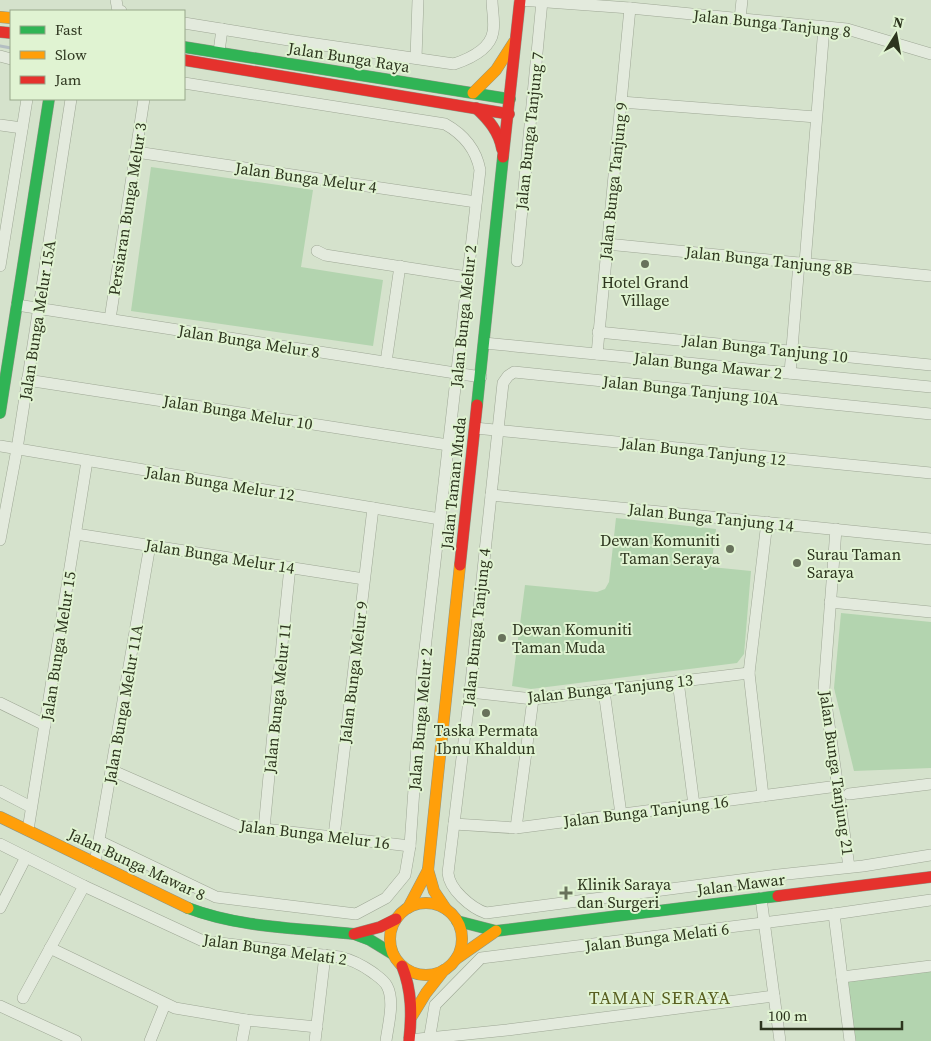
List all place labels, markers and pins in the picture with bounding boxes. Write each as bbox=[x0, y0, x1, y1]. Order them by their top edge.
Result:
marker: Hotel Grand Village bbox=[639, 258, 651, 270]
place label: Hotel Grand Village bbox=[602, 271, 688, 311]
place label: Dewan Komuniti Taman Seraya bbox=[600, 529, 721, 569]
marker: Dewan Komuniti Taman Seraya bbox=[724, 543, 736, 555]
place label: Surau Taman Saraya bbox=[807, 543, 901, 583]
marker: Surau Taman Saraya bbox=[791, 557, 803, 569]
place label: Dewan Komuniti Taman Muda bbox=[512, 618, 632, 658]
marker: Dewan Komuniti Taman Muda bbox=[496, 632, 508, 644]
marker: Taska Permata Ibnu Khaldun bbox=[480, 707, 492, 719]
place label: Taska Permata Ibnu Khaldun bbox=[434, 719, 539, 759]
place label: Klinik Saraya dan Surgeri bbox=[577, 873, 672, 913]
marker: Klinik Saraya dan Surgeri bbox=[559, 886, 573, 900]

